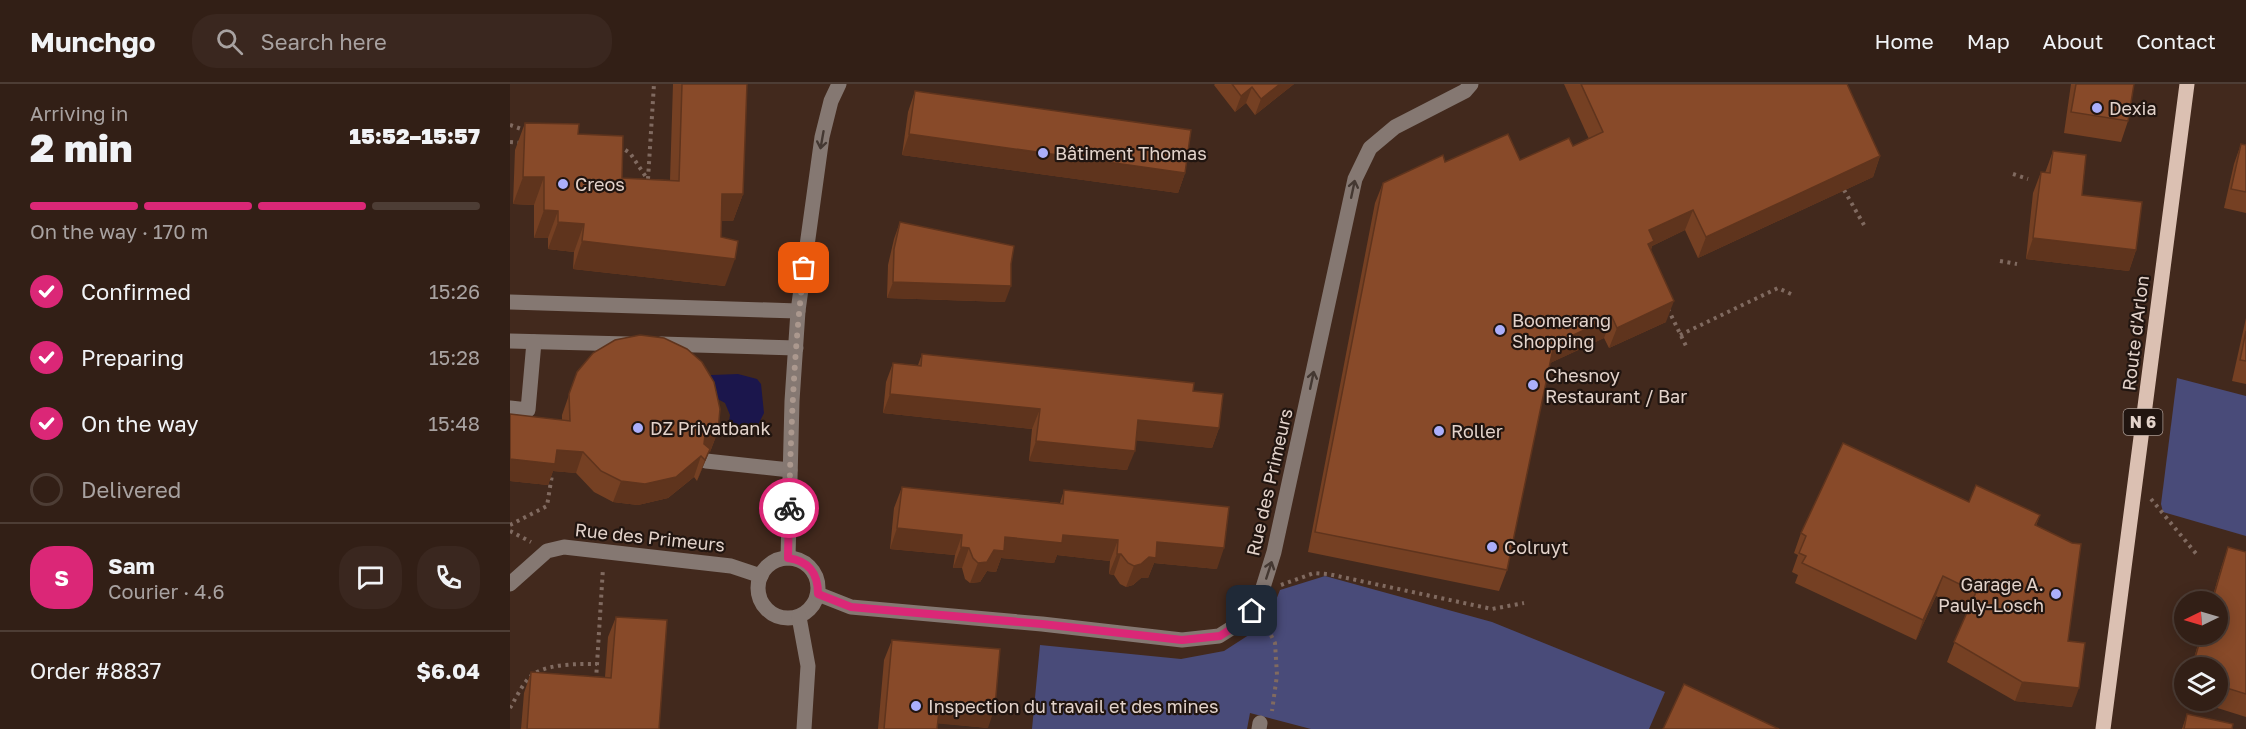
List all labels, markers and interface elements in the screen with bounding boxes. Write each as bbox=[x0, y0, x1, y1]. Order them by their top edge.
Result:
search box bbox=[192, 14, 612, 68]
text: Munchgo bbox=[30, 25, 156, 58]
icon: search bbox=[213, 25, 246, 58]
text: Search here bbox=[261, 28, 387, 55]
text: Home bbox=[1874, 28, 1934, 54]
text: Map bbox=[1967, 28, 2010, 54]
text: About bbox=[2043, 28, 2103, 54]
text: Contact bbox=[2136, 28, 2216, 54]
place label: Dexia bbox=[2109, 97, 2157, 119]
text: Arriving in bbox=[30, 101, 128, 125]
marker: Dexia bbox=[2090, 101, 2104, 115]
text: 15:52–15:57 bbox=[349, 122, 480, 149]
text: 2 min bbox=[30, 124, 133, 171]
one-way arrow bbox=[816, 129, 827, 149]
place label: Bâtiment Thomas bbox=[1055, 142, 1207, 164]
marker: Bâtiment Thomas bbox=[1036, 146, 1050, 160]
place label: Creos bbox=[575, 173, 625, 195]
marker: Creos bbox=[556, 177, 570, 191]
one-way arrow bbox=[1348, 180, 1360, 199]
text: On the way · 170 m bbox=[30, 219, 208, 243]
pin bbox=[778, 242, 829, 293]
icon: bag bbox=[787, 251, 820, 284]
street label: Route d'Arlon bbox=[2117, 274, 2153, 392]
icon: check bbox=[30, 275, 63, 308]
text: Confirmed bbox=[81, 278, 191, 305]
text: 15:26 bbox=[429, 279, 480, 303]
place label: Boomerang Shopping bbox=[1512, 309, 1611, 352]
marker: Boomerang Shopping bbox=[1493, 323, 1507, 337]
icon: check bbox=[30, 341, 63, 374]
text: Preparing bbox=[81, 344, 184, 371]
text: 15:28 bbox=[429, 345, 480, 369]
place label: Chesnoy Restaurant / Bar bbox=[1545, 364, 1687, 407]
one-way arrow bbox=[1307, 370, 1318, 390]
marker: Chesnoy Restaurant / Bar bbox=[1526, 378, 1540, 392]
street label: Rue des Primeurs bbox=[1241, 406, 1297, 558]
icon: check bbox=[30, 407, 63, 440]
road number: N 6 bbox=[2124, 409, 2162, 435]
text: On the way bbox=[81, 410, 199, 437]
text: 15:48 bbox=[428, 411, 480, 435]
place label: DZ Privatbank bbox=[650, 417, 771, 439]
place label: Roller bbox=[1451, 420, 1503, 442]
marker: DZ Privatbank bbox=[631, 421, 645, 435]
marker: Roller bbox=[1432, 424, 1446, 438]
text: Delivered bbox=[81, 476, 181, 503]
courier bbox=[759, 478, 819, 538]
icon: bike bbox=[773, 492, 806, 525]
street label: Rue des Primeurs bbox=[574, 518, 726, 556]
place label: Colruyt bbox=[1504, 536, 1569, 558]
marker: Colruyt bbox=[1485, 540, 1499, 554]
button: chat bbox=[339, 546, 402, 609]
button: phone bbox=[417, 546, 480, 609]
text: Sam bbox=[108, 552, 155, 579]
one-way arrow bbox=[1264, 561, 1275, 580]
text: S bbox=[54, 564, 69, 591]
place label: Garage A. Pauly-Losch bbox=[1938, 573, 2044, 616]
text: Courier · 4.6 bbox=[108, 579, 225, 603]
pin bbox=[1226, 585, 1277, 636]
marker: Garage A. Pauly-Losch bbox=[2049, 587, 2063, 601]
north arrow bbox=[2174, 591, 2228, 645]
map controls bbox=[2174, 591, 2228, 711]
icon: home bbox=[1235, 594, 1268, 627]
text: Order #8837 bbox=[30, 657, 161, 684]
text: $6.04 bbox=[416, 657, 480, 684]
button: layers bbox=[2174, 657, 2228, 711]
place label: Inspection du travail et des mines bbox=[928, 695, 1219, 717]
marker: Inspection du travail et des mines bbox=[909, 699, 923, 713]

